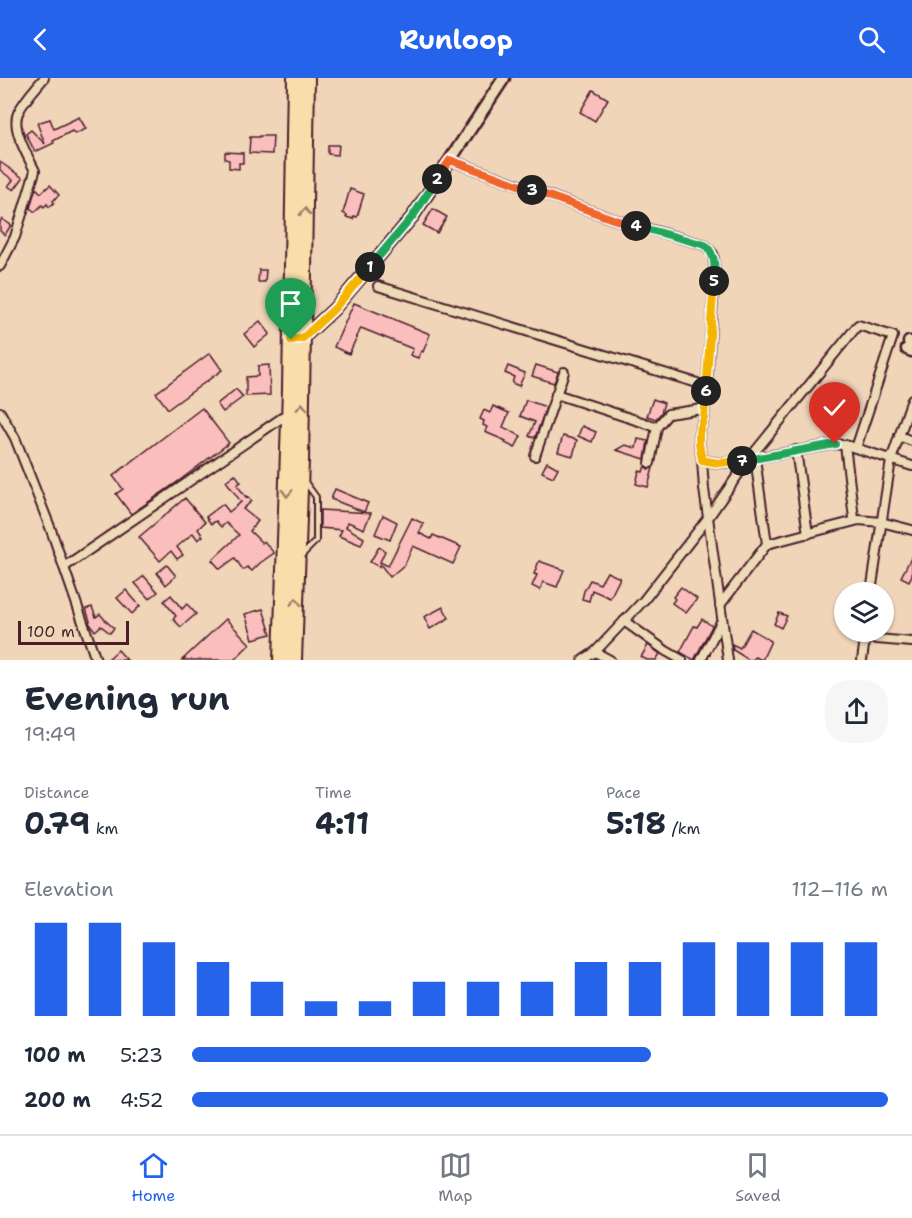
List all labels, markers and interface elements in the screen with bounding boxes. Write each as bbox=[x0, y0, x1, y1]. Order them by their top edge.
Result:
text: Runloop bbox=[399, 21, 513, 58]
icon: back bbox=[24, 23, 57, 56]
icon: search bbox=[855, 23, 888, 56]
pin: 2 bbox=[422, 164, 452, 194]
text: 2 bbox=[431, 168, 443, 189]
pin: 3 bbox=[517, 175, 547, 205]
text: 3 bbox=[526, 179, 538, 200]
one-way arrow bbox=[299, 207, 311, 216]
pin: 4 bbox=[621, 211, 651, 241]
text: 4 bbox=[630, 215, 642, 236]
pin: 1 bbox=[355, 252, 385, 282]
text: 1 bbox=[366, 256, 374, 277]
pin: 5 bbox=[699, 266, 729, 296]
text: 5 bbox=[709, 270, 719, 291]
pin bbox=[265, 278, 316, 340]
icon: arrive bbox=[274, 287, 307, 320]
pin: 6 bbox=[691, 376, 721, 406]
text: 6 bbox=[700, 380, 712, 401]
pin bbox=[809, 382, 860, 444]
icon: check bbox=[818, 391, 851, 424]
one-way arrow bbox=[296, 402, 308, 411]
pin: 7 bbox=[727, 446, 757, 476]
text: 7 bbox=[736, 450, 748, 471]
one-way arrow bbox=[280, 489, 293, 498]
map controls bbox=[834, 582, 894, 642]
button: layers bbox=[834, 582, 894, 642]
one-way arrow bbox=[289, 597, 302, 606]
scale bar bbox=[18, 618, 129, 646]
text: 100 m bbox=[27, 621, 75, 642]
text: Evening run bbox=[24, 676, 230, 721]
button: share bbox=[825, 680, 888, 743]
text: 19:49 bbox=[24, 721, 77, 747]
text: Distance bbox=[24, 782, 90, 803]
text: Time bbox=[315, 782, 352, 803]
text: Pace bbox=[606, 782, 641, 803]
text: 0.79 bbox=[24, 803, 90, 844]
text: 4:11 bbox=[315, 803, 369, 844]
text: 5:18 bbox=[606, 803, 666, 844]
text: km bbox=[90, 818, 118, 839]
text: /km bbox=[666, 818, 700, 839]
text: Elevation bbox=[24, 876, 114, 902]
text: 112–116 m bbox=[792, 876, 888, 902]
text: 100 m bbox=[24, 1042, 86, 1068]
text: 5:23 bbox=[120, 1042, 163, 1068]
text: 200 m bbox=[24, 1087, 91, 1113]
text: 4:52 bbox=[120, 1087, 163, 1113]
tab: Home bbox=[131, 1149, 175, 1206]
tab: Map bbox=[438, 1149, 472, 1206]
tab: Saved bbox=[735, 1149, 781, 1206]

